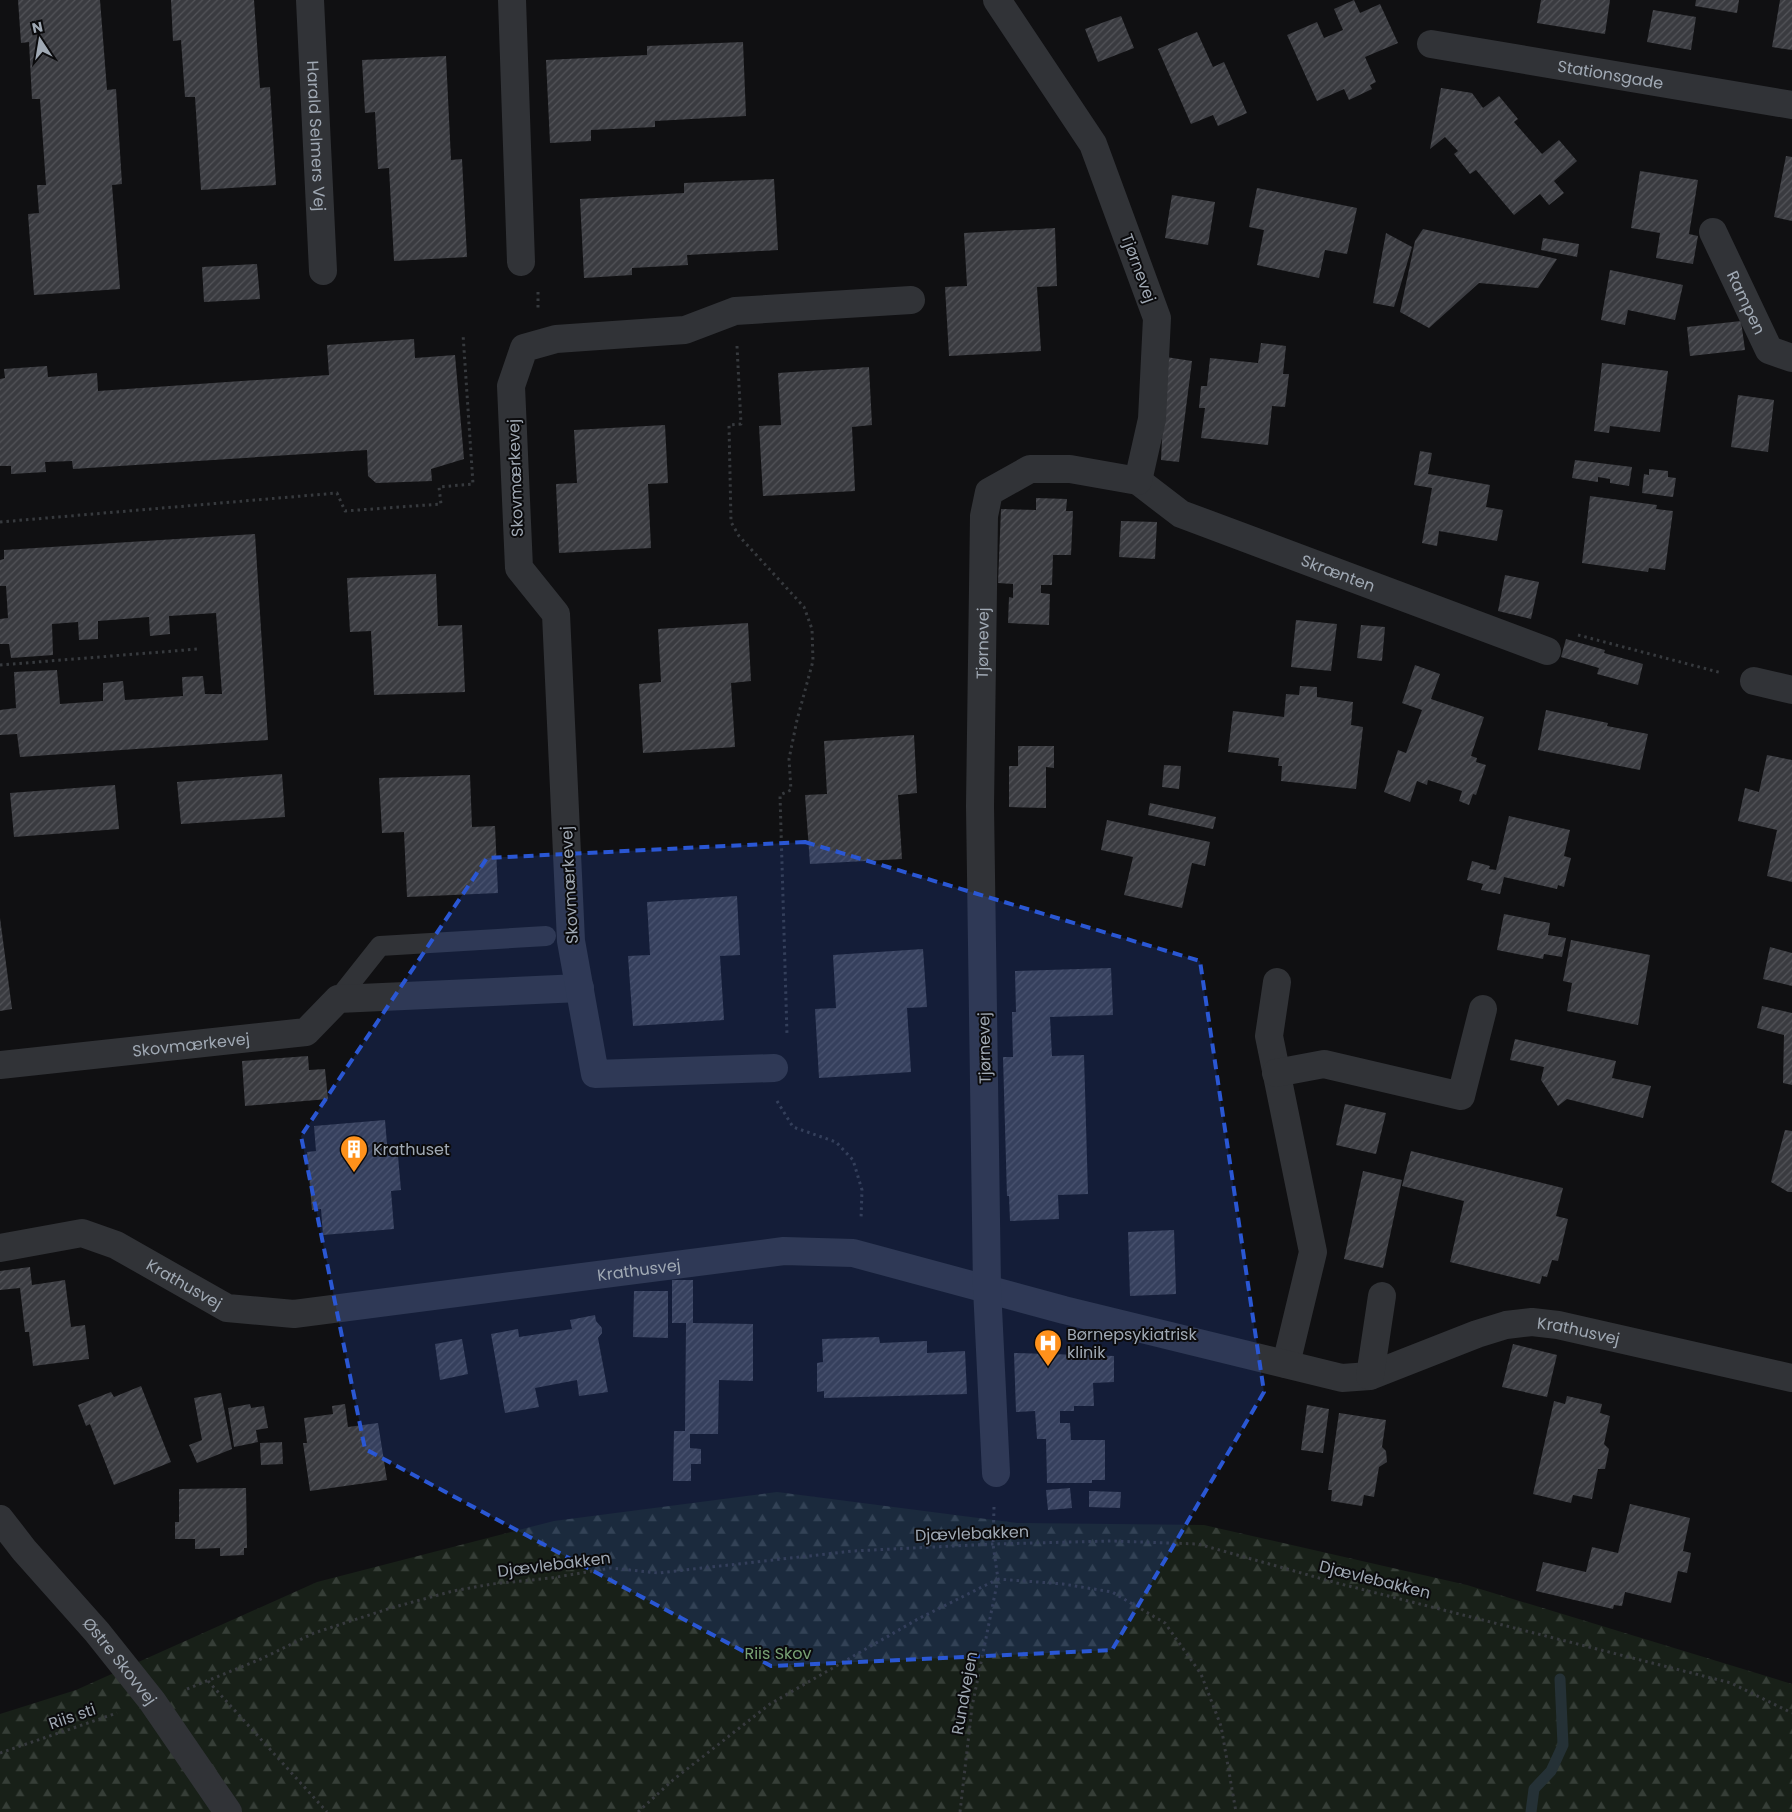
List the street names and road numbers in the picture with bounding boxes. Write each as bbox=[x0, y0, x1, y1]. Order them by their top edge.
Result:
street label: Stationsgade bbox=[1556, 55, 1665, 95]
street label: Harald Selmers Vej bbox=[301, 60, 331, 212]
street label: Tjørnevej bbox=[1115, 230, 1162, 306]
street label: Rampen bbox=[1721, 267, 1771, 338]
street label: Skovmærkevej bbox=[502, 419, 529, 537]
street label: Skrænten bbox=[1298, 549, 1378, 598]
street label: Tjørnevej bbox=[971, 607, 995, 679]
street label: Skovmærkevej bbox=[555, 826, 584, 944]
street label: Tjørnevej bbox=[972, 1012, 997, 1084]
street label: Skovmærkevej bbox=[131, 1027, 251, 1063]
street label: Krathusvej bbox=[596, 1253, 682, 1287]
street label: Krathusvej bbox=[142, 1254, 226, 1315]
street label: Krathusvej bbox=[1536, 1312, 1622, 1351]
street label: Djævlebakken bbox=[915, 1520, 1029, 1547]
street label: Djævlebakken bbox=[496, 1546, 612, 1583]
street label: Djævlebakken bbox=[1317, 1555, 1433, 1604]
street label: Østre Skovvej bbox=[77, 1612, 162, 1710]
street label: Rundvejen bbox=[946, 1650, 983, 1736]
street label: Riis sti bbox=[46, 1698, 99, 1735]

